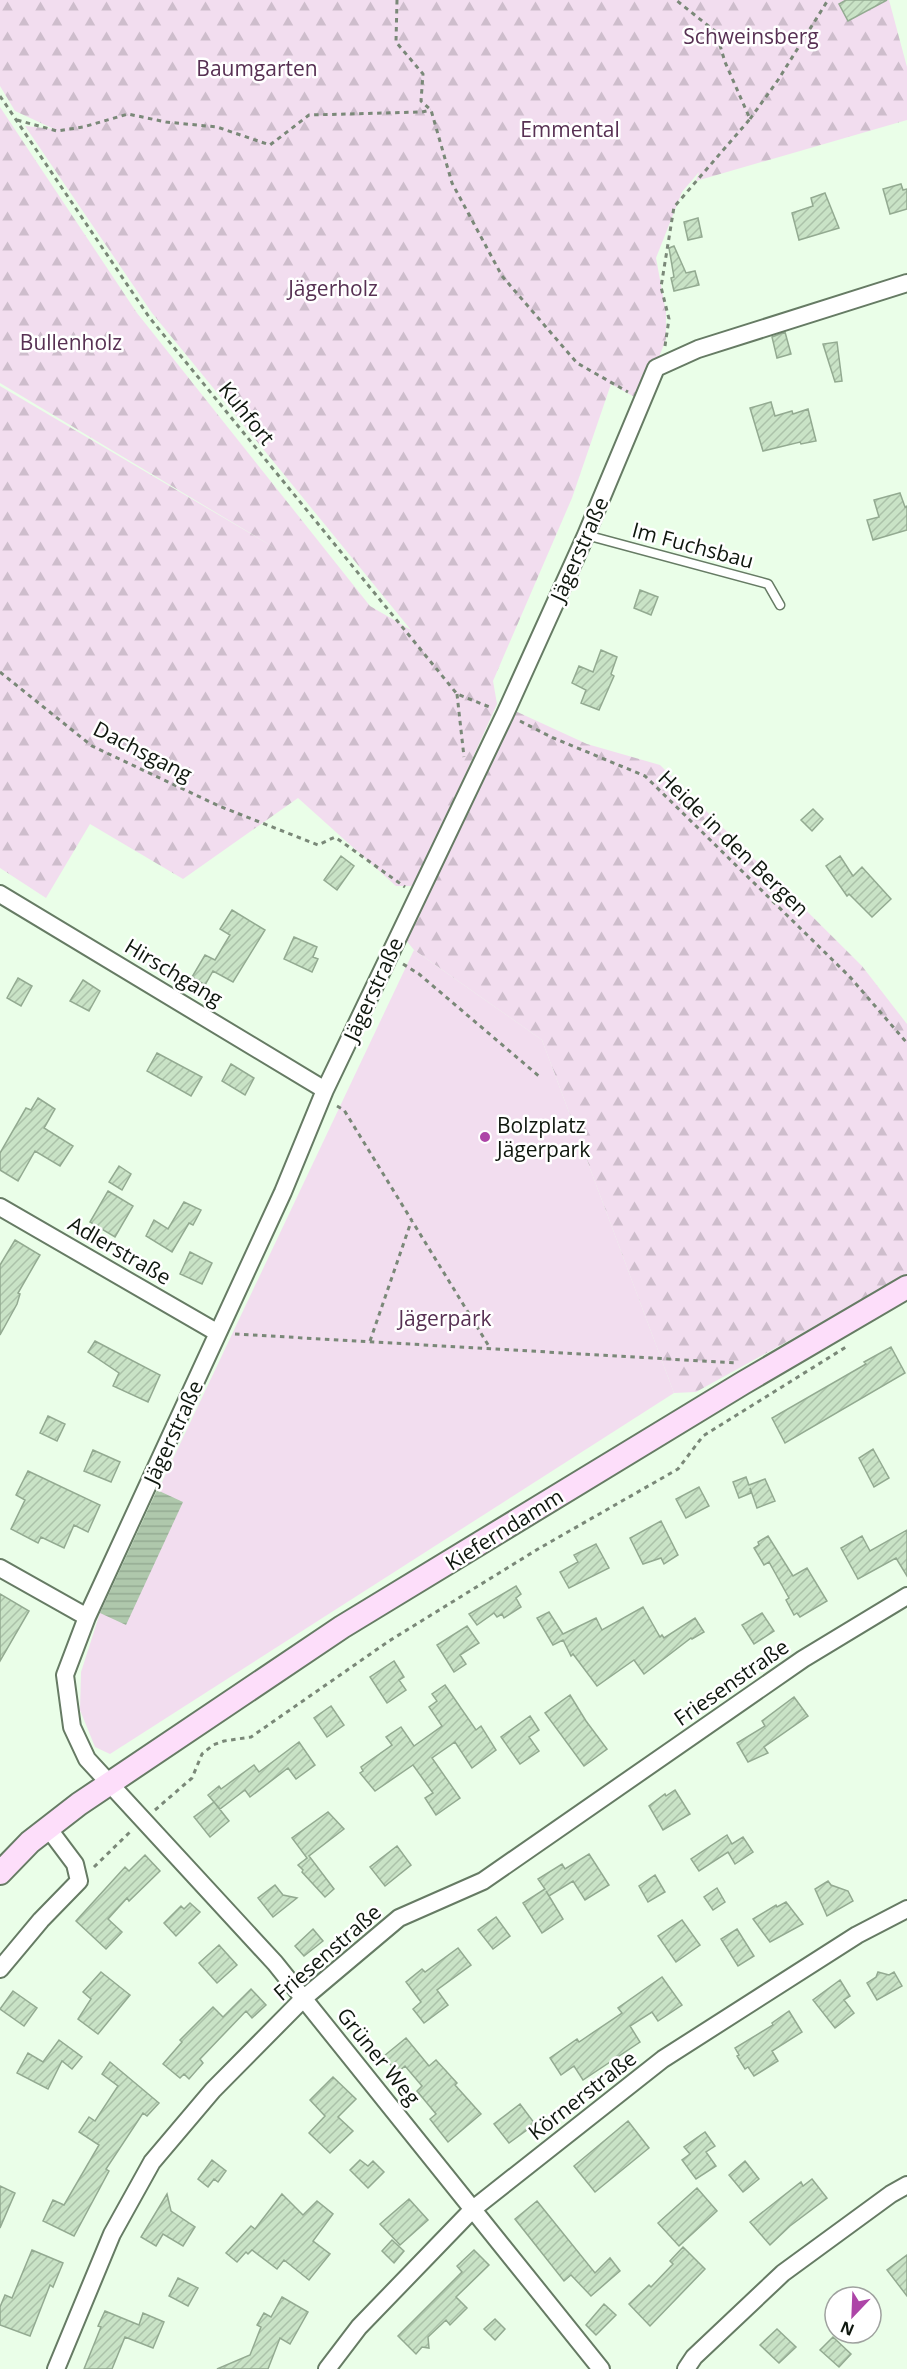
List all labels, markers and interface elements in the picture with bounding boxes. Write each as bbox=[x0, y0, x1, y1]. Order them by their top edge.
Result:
park label: Schweinsberg bbox=[683, 22, 819, 50]
park label: Baumgarten bbox=[196, 54, 318, 82]
park label: Emmental bbox=[520, 115, 620, 143]
park label: Jägerholz bbox=[286, 274, 378, 302]
park label: Bullenholz bbox=[20, 328, 122, 356]
street label: Kuhfort bbox=[213, 375, 281, 451]
street label: Jägerstraße bbox=[543, 492, 615, 608]
street label: Im Fuchsbau bbox=[629, 515, 757, 575]
street label: Dachsgang bbox=[89, 714, 197, 788]
street label: Heide in den Bergen bbox=[653, 764, 815, 922]
street label: Hirschgang bbox=[120, 932, 228, 1012]
street label: Jägerstraße bbox=[336, 932, 409, 1047]
place label: Bolzplatz Jägerpark bbox=[495, 1111, 590, 1163]
marker: Bolzplatz Jägerpark bbox=[478, 1130, 492, 1144]
street label: Adlerstraße bbox=[63, 1209, 177, 1291]
park label: Jägerpark bbox=[396, 1304, 492, 1332]
street label: Jägerstraße bbox=[136, 1375, 209, 1490]
street label: Kieferndamm bbox=[440, 1482, 568, 1576]
street label: Friesenstraße bbox=[668, 1632, 794, 1732]
street label: Friesenstraße bbox=[267, 1898, 387, 2006]
street label: Grüner Weg bbox=[331, 2001, 427, 2111]
street label: Körnerstraße bbox=[522, 2044, 642, 2146]
north arrow bbox=[823, 2285, 883, 2345]
text: N bbox=[837, 2316, 857, 2341]

